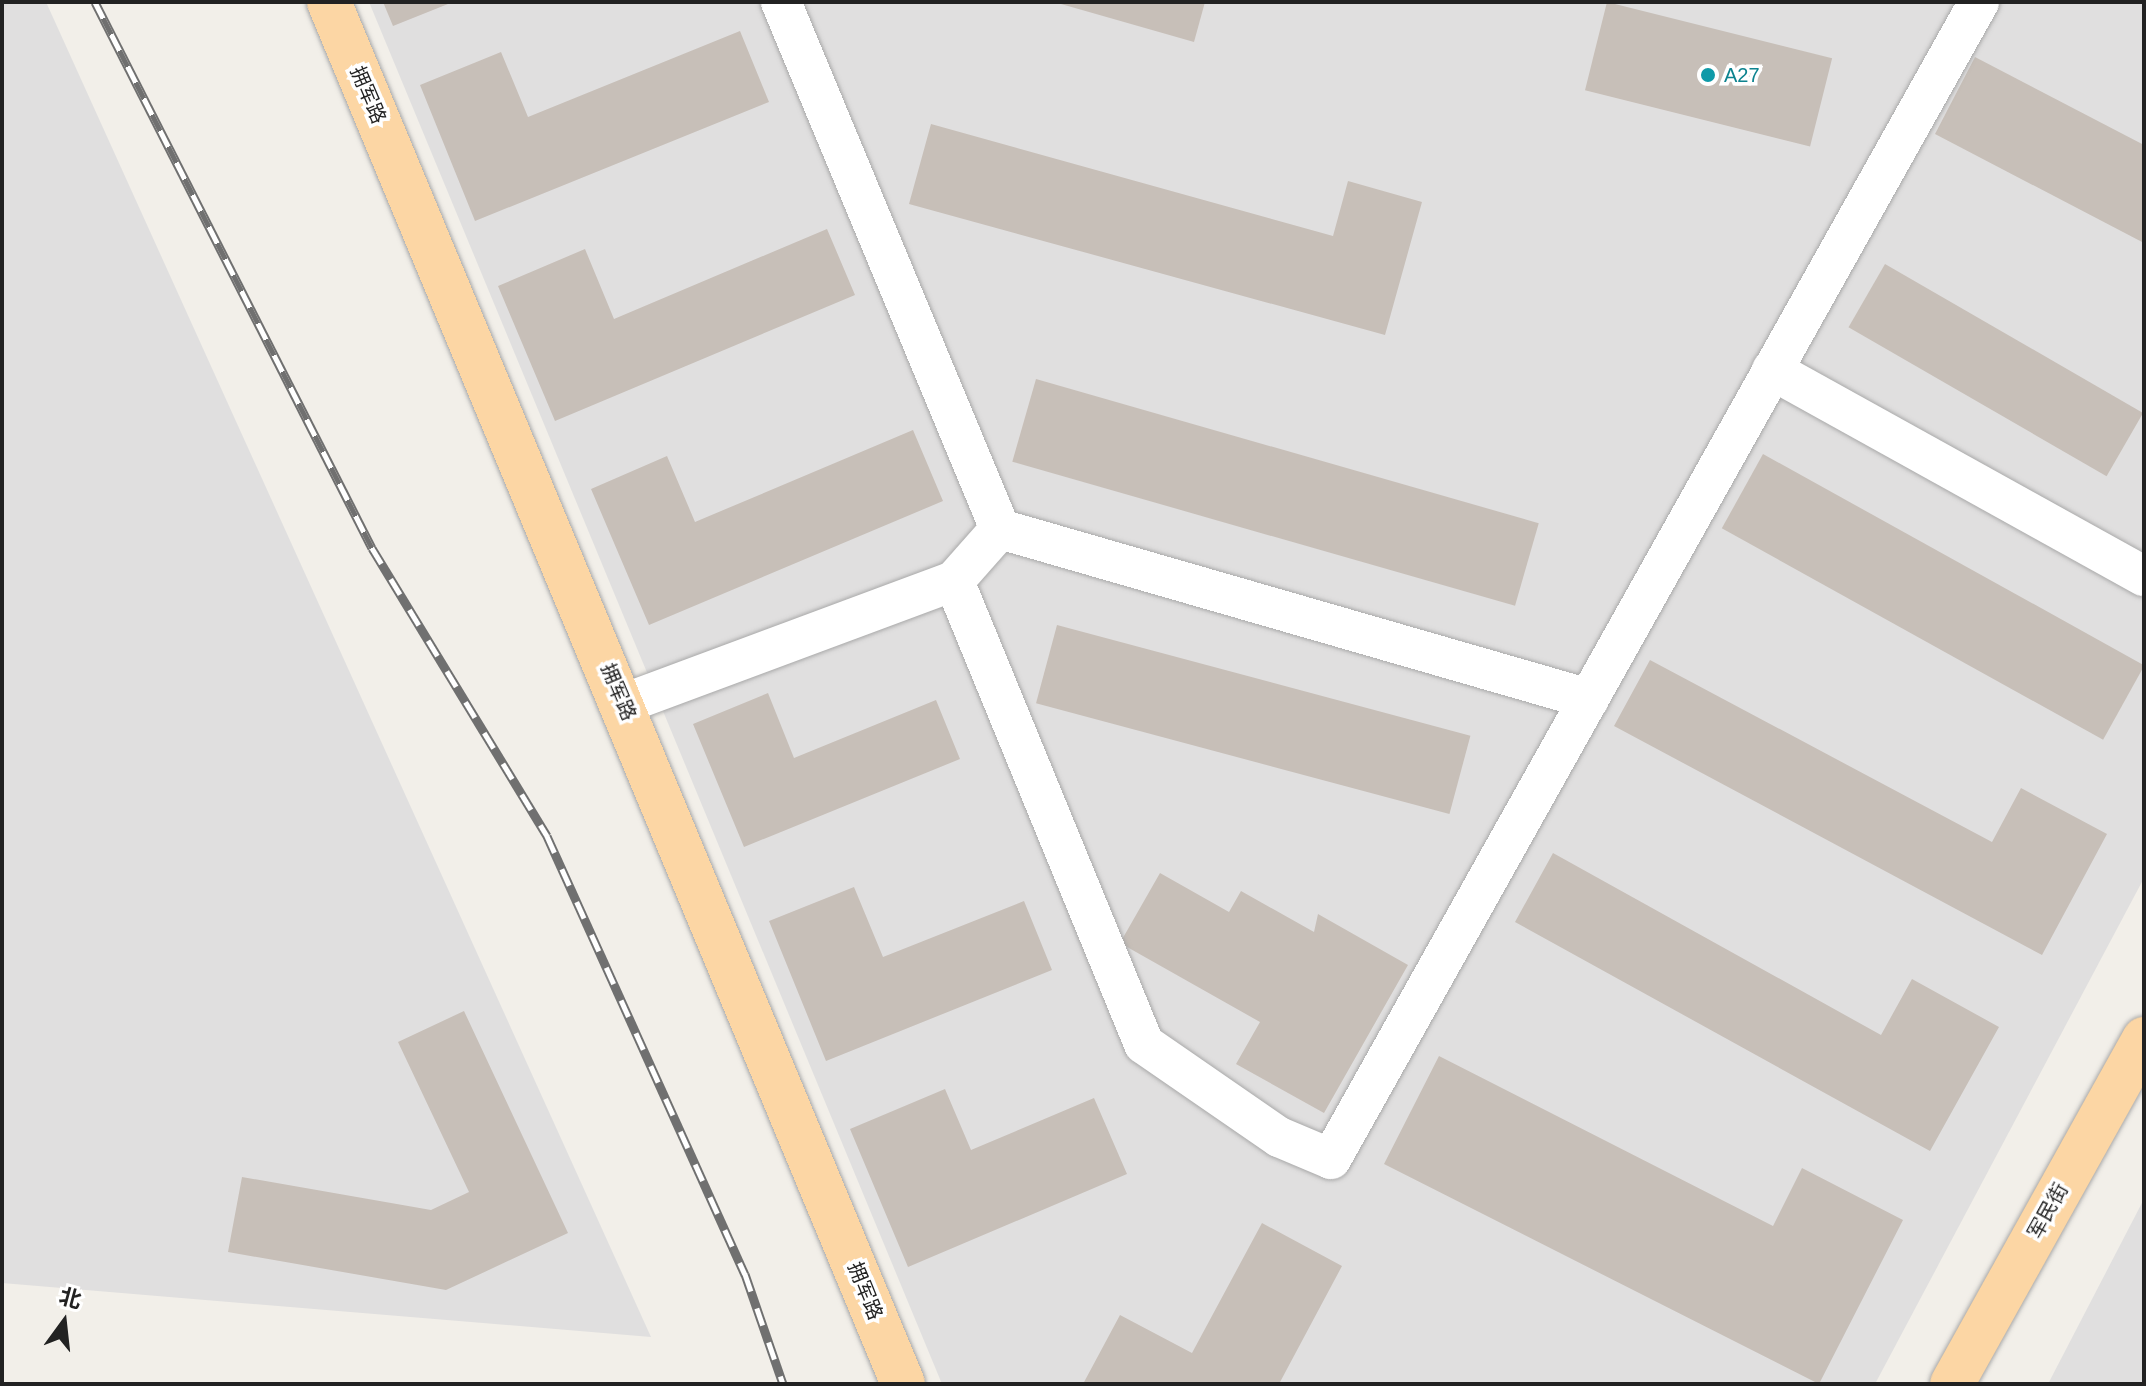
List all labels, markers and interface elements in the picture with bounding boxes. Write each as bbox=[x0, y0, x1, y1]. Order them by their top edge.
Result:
street label: 拥军路 bbox=[345, 63, 391, 127]
place label: A27 bbox=[1724, 63, 1760, 87]
marker: A27 bbox=[1699, 66, 1717, 84]
street label: 拥军路 bbox=[595, 660, 641, 724]
street label: 军民街 bbox=[2023, 1179, 2073, 1243]
street label: 拥军路 bbox=[843, 1259, 887, 1323]
north arrow bbox=[24, 1282, 104, 1362]
text: 北 bbox=[56, 1283, 84, 1313]

